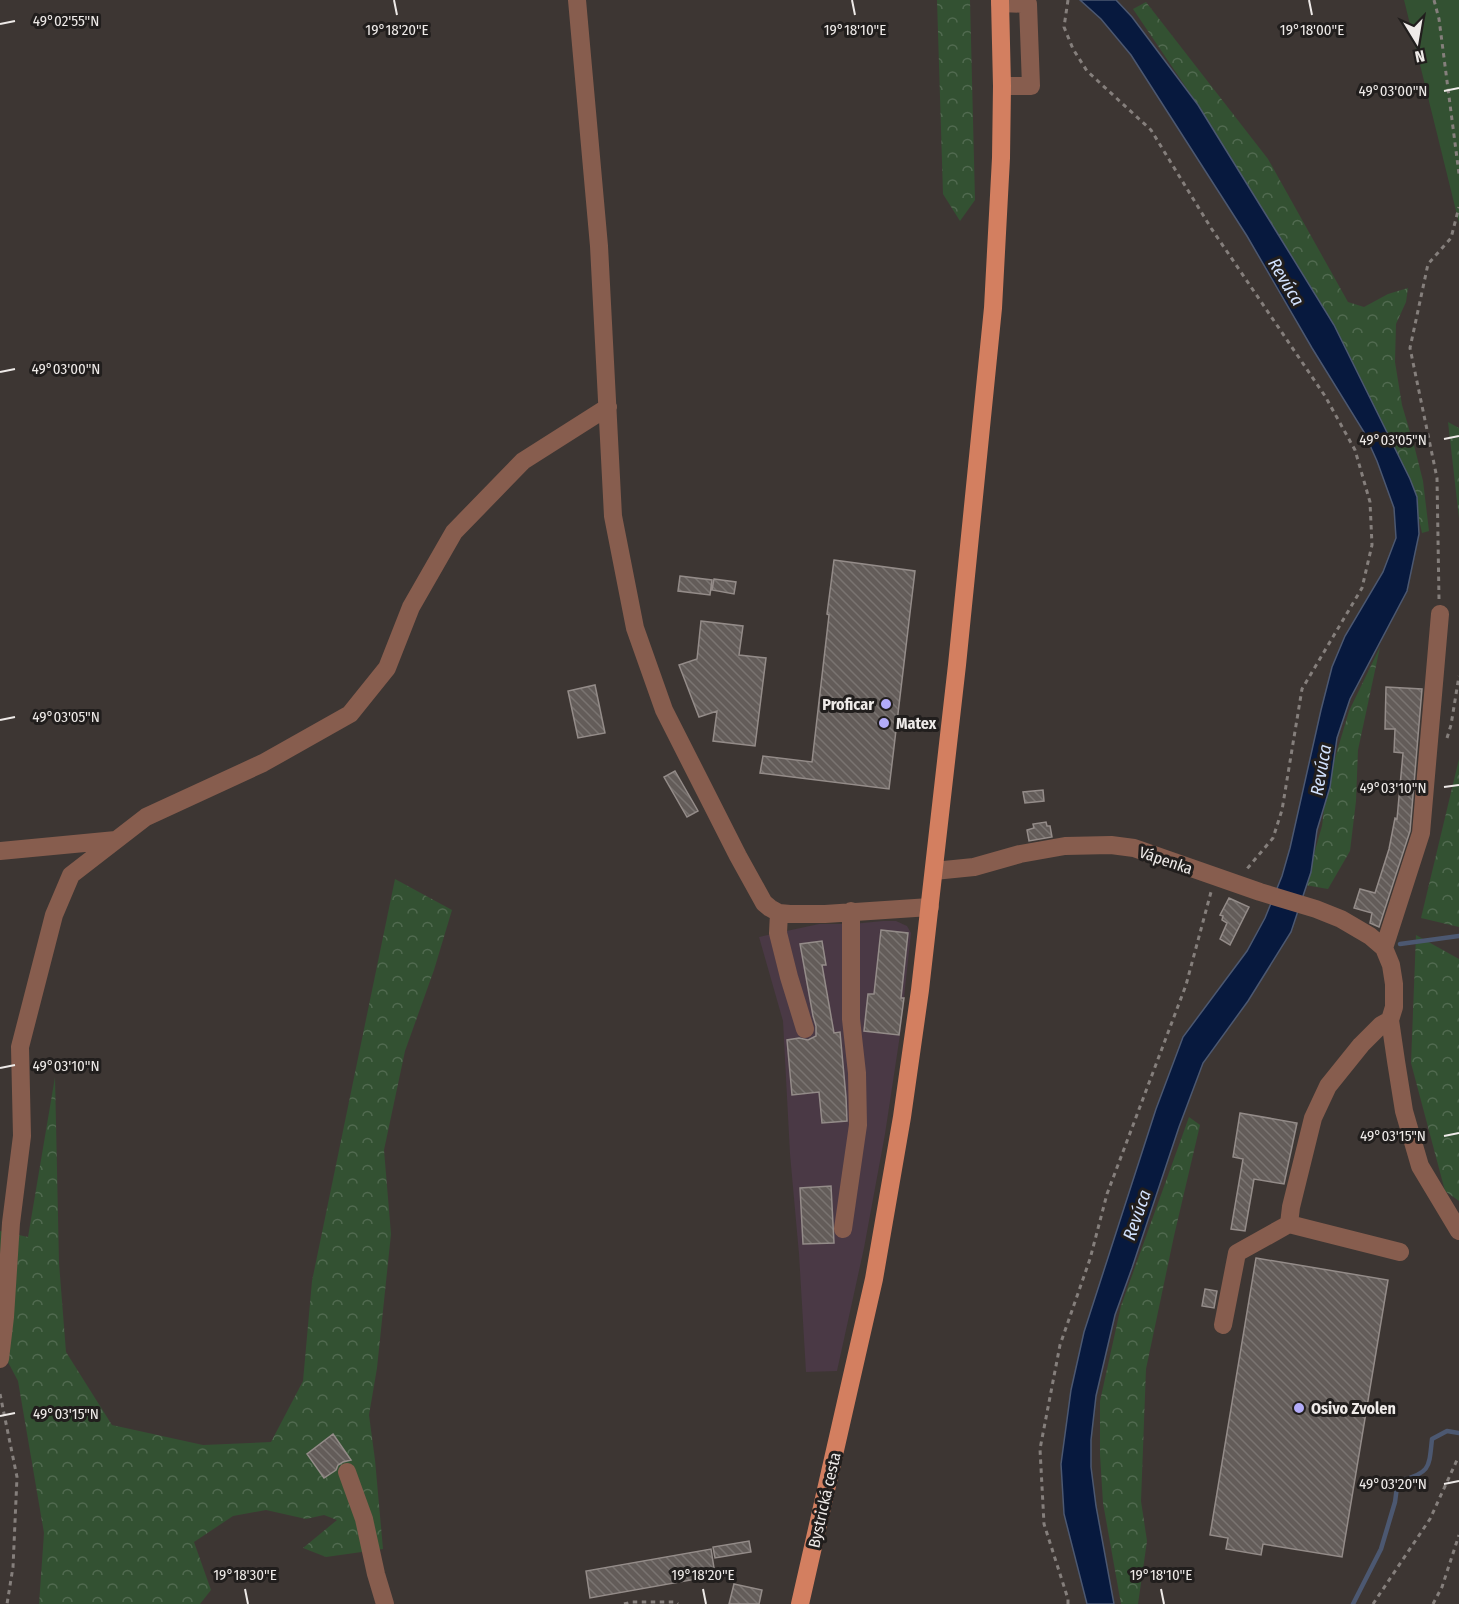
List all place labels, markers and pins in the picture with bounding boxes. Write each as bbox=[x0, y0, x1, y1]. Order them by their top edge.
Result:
place label: Proficar bbox=[822, 695, 874, 714]
marker: Proficar bbox=[879, 697, 893, 711]
place label: Matex bbox=[896, 714, 937, 733]
marker: Matex bbox=[877, 716, 891, 730]
place label: Osivo Zvolen bbox=[1311, 1399, 1396, 1418]
marker: Osivo Zvolen bbox=[1292, 1401, 1306, 1415]

